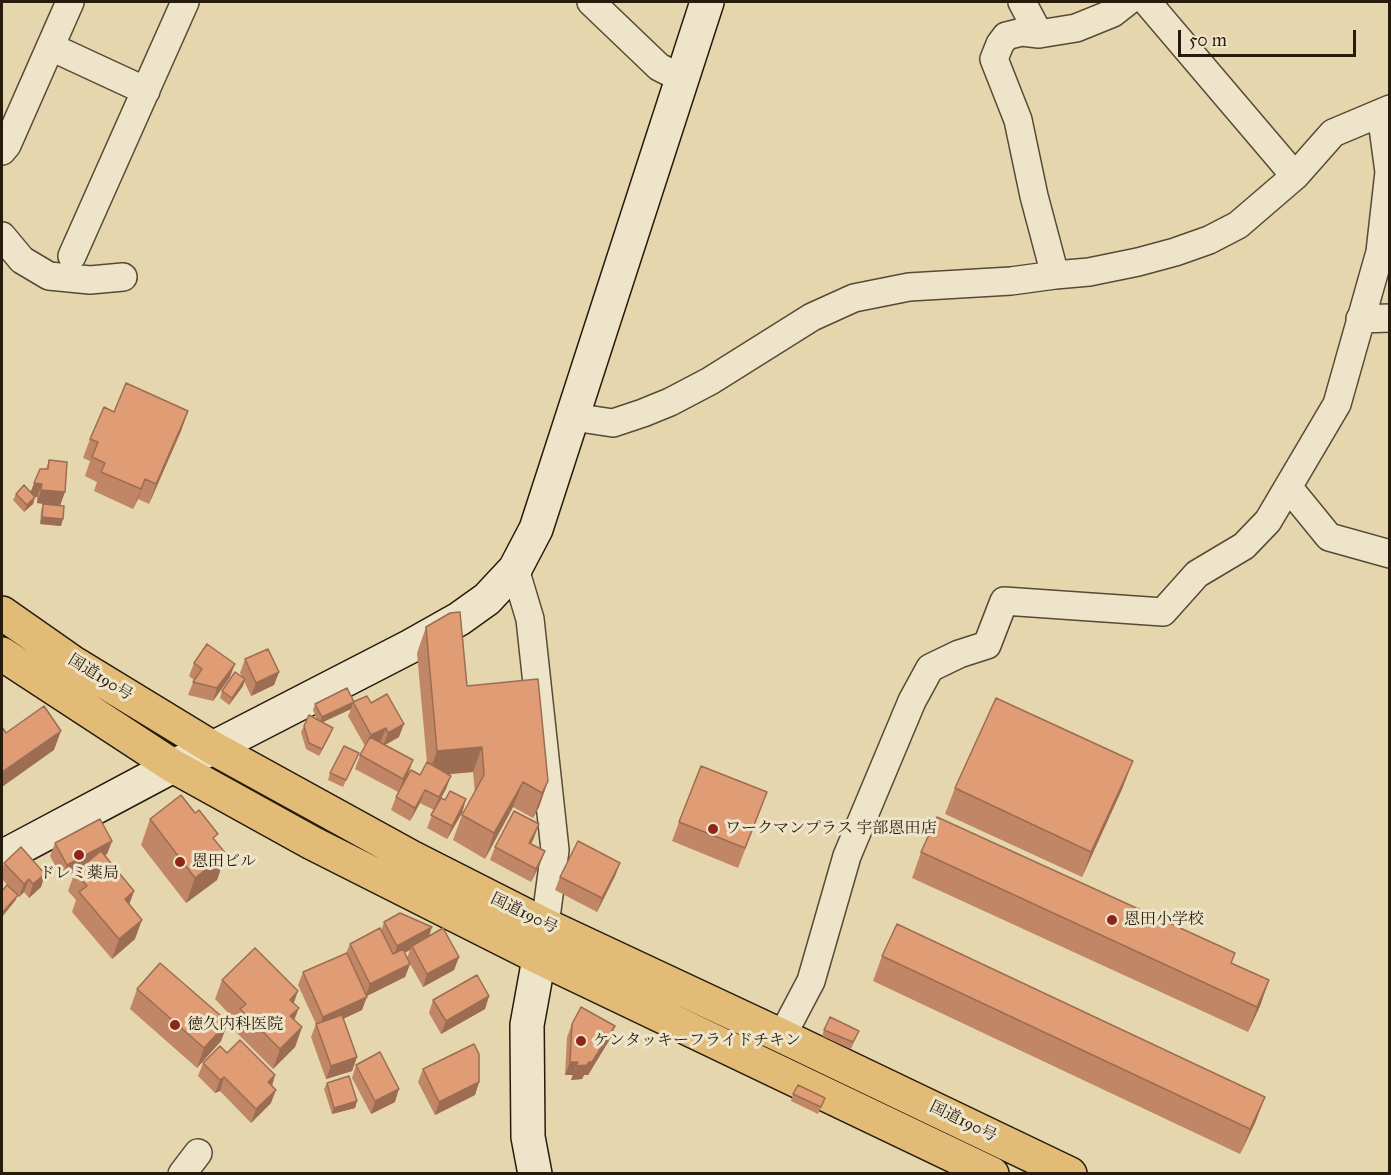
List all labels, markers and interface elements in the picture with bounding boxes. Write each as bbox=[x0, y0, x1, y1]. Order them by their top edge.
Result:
scale bar bbox=[1181, 18, 1360, 56]
text: 50 m bbox=[1189, 29, 1227, 51]
street label: 国道190号 bbox=[64, 651, 136, 705]
place label: ワークマンプラス 宇部恩田店 bbox=[725, 819, 936, 839]
marker: ワークマンプラス 宇部恩田店 bbox=[706, 822, 720, 836]
marker: ドレミ薬局 bbox=[72, 848, 86, 862]
place label: 恩田ビル bbox=[192, 852, 256, 872]
marker: 恩田ビル bbox=[173, 855, 187, 869]
place label: ドレミ薬局 bbox=[39, 864, 119, 884]
street label: 国道190号 bbox=[487, 890, 561, 938]
place label: 恩田小学校 bbox=[1124, 910, 1204, 930]
marker: 恩田小学校 bbox=[1105, 913, 1119, 927]
place label: 徳久内科医院 bbox=[187, 1015, 283, 1035]
marker: 徳久内科医院 bbox=[168, 1018, 182, 1032]
place label: ケンタッキーフライドチキン bbox=[593, 1031, 801, 1051]
marker: ケンタッキーフライドチキン bbox=[574, 1034, 588, 1048]
street label: 国道190号 bbox=[926, 1098, 1000, 1146]

